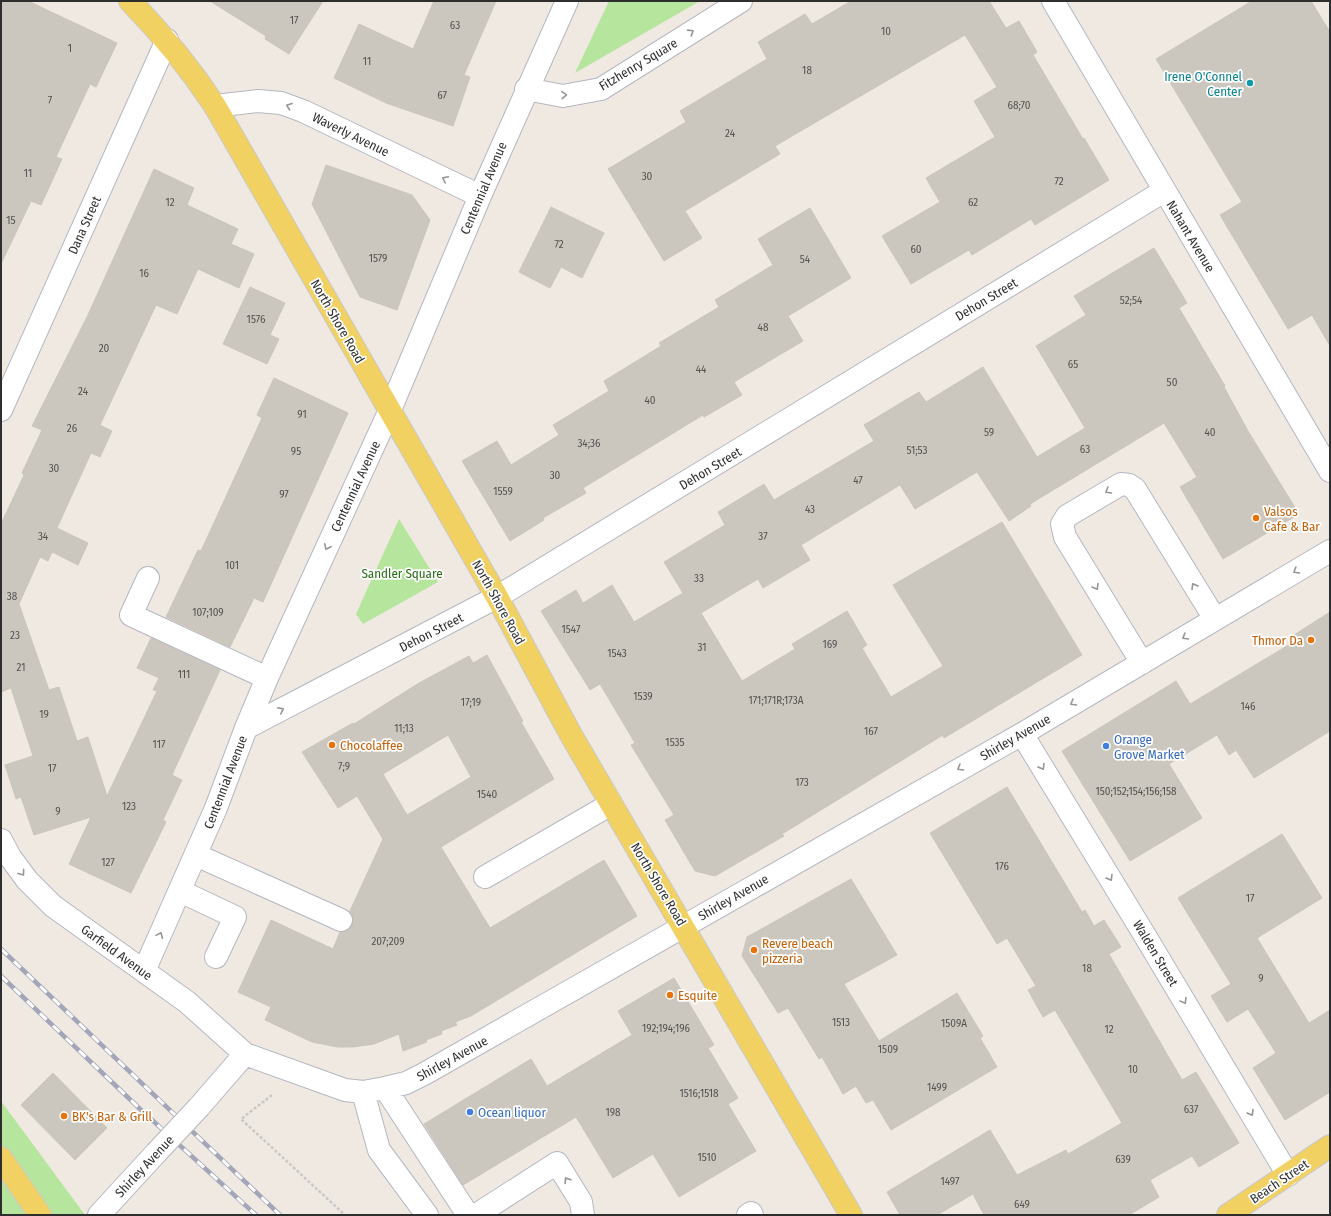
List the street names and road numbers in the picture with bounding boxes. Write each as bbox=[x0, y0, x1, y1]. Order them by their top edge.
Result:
street label: Fitzhenry Square bbox=[596, 35, 680, 94]
street label: Waverly Avenue bbox=[310, 109, 392, 159]
street label: Centennial Avenue bbox=[457, 140, 510, 237]
street label: Dana Street bbox=[65, 193, 104, 257]
street label: Nahant Avenue bbox=[1163, 198, 1218, 275]
street label: Dehon Street bbox=[953, 275, 1021, 324]
street label: North Shore Road bbox=[308, 277, 368, 366]
street label: Centennial Avenue bbox=[328, 438, 383, 534]
street label: Dehon Street bbox=[677, 444, 745, 493]
street label: North Shore Road bbox=[469, 557, 528, 647]
street label: Dehon Street bbox=[397, 610, 466, 655]
street label: Shirley Avenue bbox=[977, 711, 1053, 764]
street label: Centennial Avenue bbox=[201, 733, 250, 831]
street label: North Shore Road bbox=[628, 840, 689, 928]
street label: Shirley Avenue bbox=[695, 871, 771, 924]
street label: Walden Street bbox=[1130, 918, 1181, 990]
street label: Garfield Avenue bbox=[78, 922, 155, 983]
street label: Shirley Avenue bbox=[414, 1033, 490, 1084]
street label: Shirley Avenue bbox=[112, 1132, 177, 1200]
street label: Beach Street bbox=[1247, 1156, 1312, 1206]

